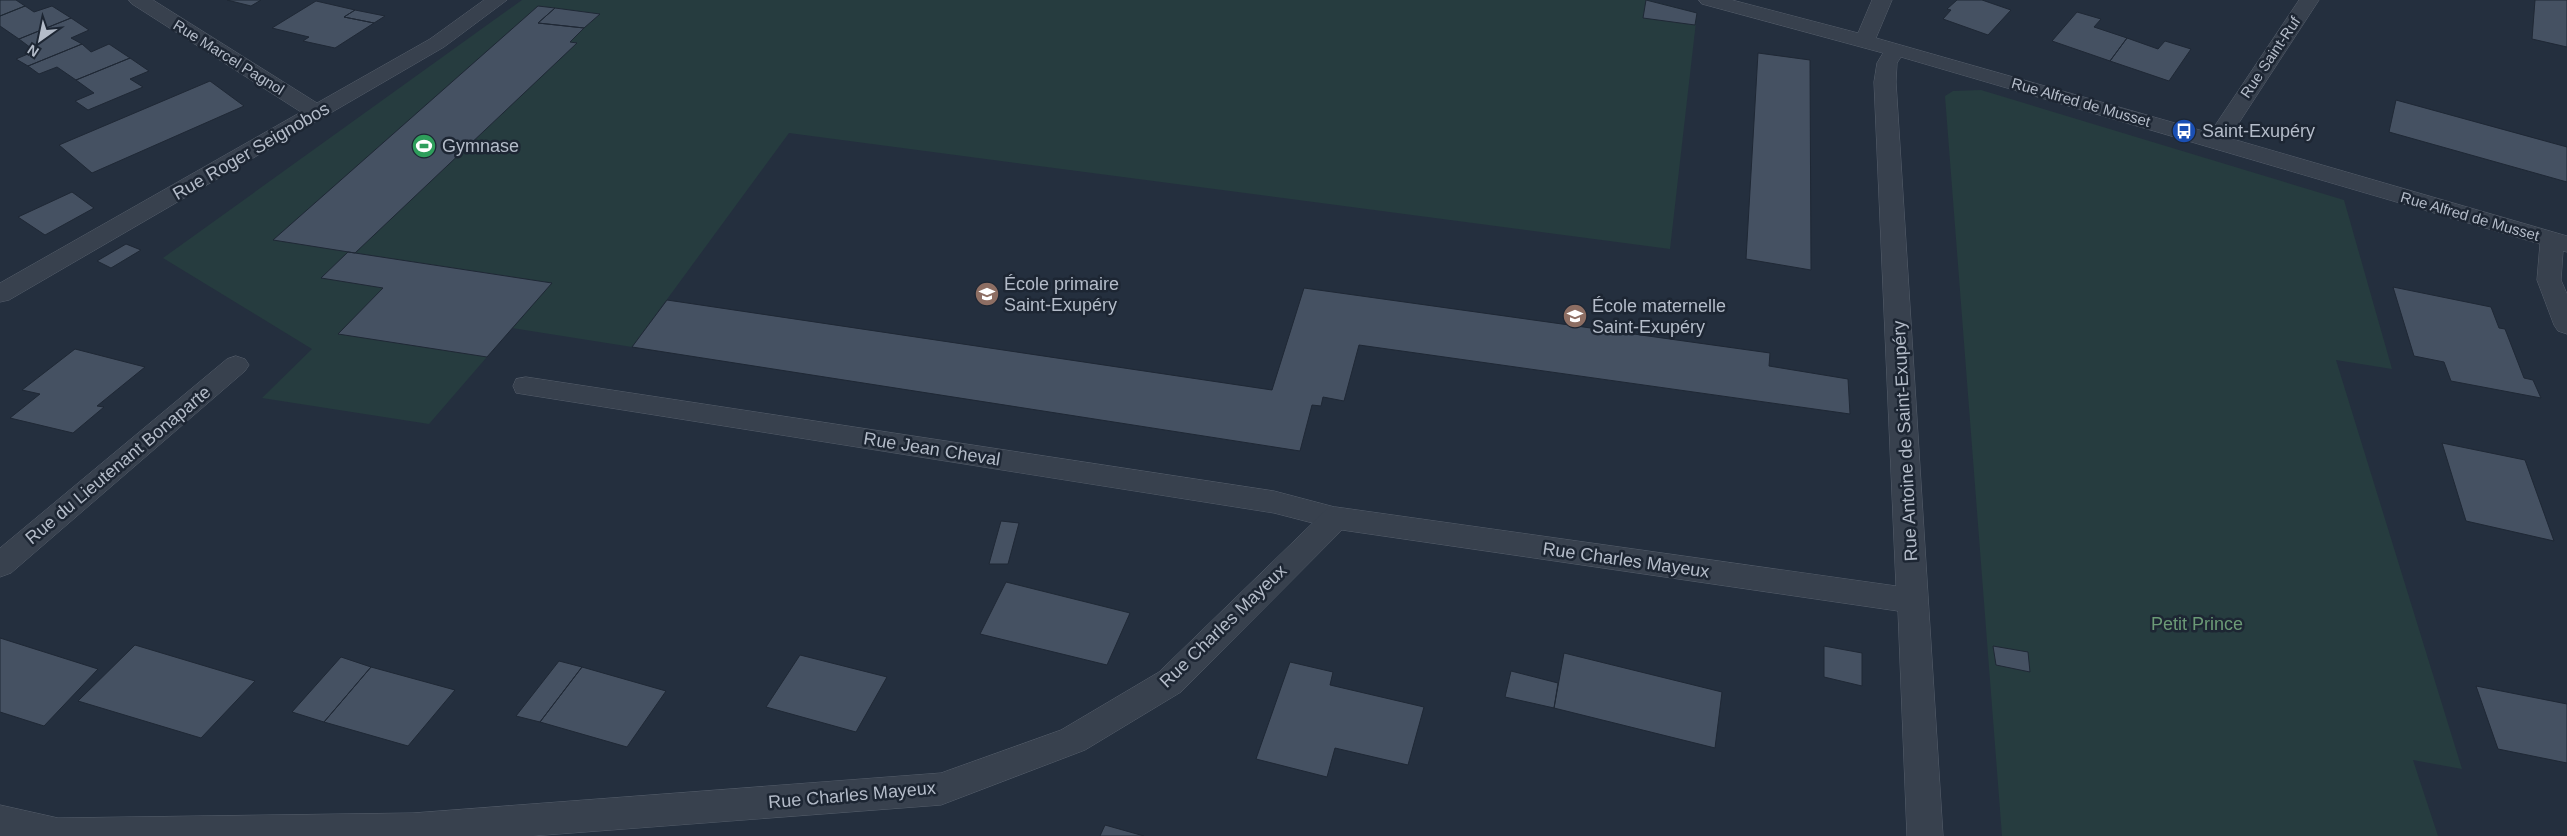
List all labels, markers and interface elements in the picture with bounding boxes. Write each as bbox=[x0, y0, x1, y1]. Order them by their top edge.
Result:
street label: Rue Saint-Ruf bbox=[2237, 13, 2304, 101]
north arrow bbox=[15, 15, 65, 65]
street label: Rue Marcel Pagnol bbox=[170, 16, 288, 98]
text: N bbox=[24, 41, 42, 60]
street label: Rue Alfred de Musset bbox=[2010, 74, 2153, 130]
street label: Rue Roger Seignobos bbox=[169, 98, 333, 204]
bus stop icon: Saint-Exupéry bbox=[2171, 118, 2197, 144]
place label: Saint-Exupéry bbox=[2202, 121, 2315, 141]
sports icon: Gymnase bbox=[411, 133, 437, 159]
place label: Gymnase bbox=[442, 136, 519, 156]
street label: Rue Alfred de Musset bbox=[2399, 188, 2542, 244]
place label: École primaire Saint-Exupéry bbox=[1004, 274, 1119, 315]
school or university icon: École primaire Saint-Exupéry bbox=[974, 281, 1000, 307]
place label: École maternelle Saint-Exupéry bbox=[1592, 296, 1726, 337]
school or university icon: École maternelle Saint-Exupéry bbox=[1562, 303, 1588, 329]
street label: Rue Antoine de Saint-Exupéry bbox=[1889, 320, 1921, 562]
street label: Rue du Lieutenant Bonaparte bbox=[21, 382, 215, 548]
street label: Rue Jean Cheval bbox=[862, 428, 1002, 470]
street label: Rue Charles Mayeux bbox=[1541, 538, 1711, 582]
street label: Rue Charles Mayeux bbox=[1156, 560, 1290, 692]
park label: Petit Prince bbox=[2151, 614, 2243, 634]
street label: Rue Charles Mayeux bbox=[767, 778, 937, 812]

